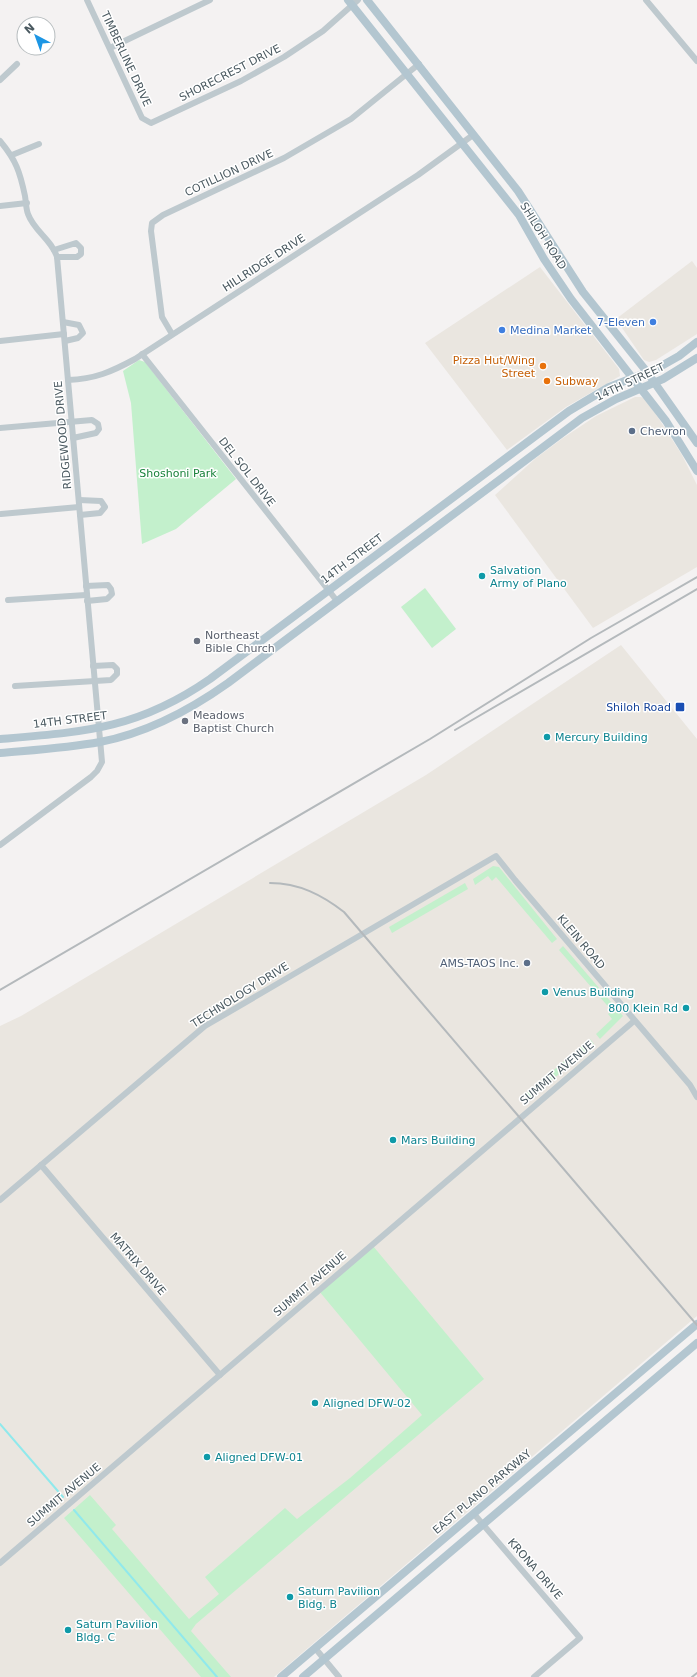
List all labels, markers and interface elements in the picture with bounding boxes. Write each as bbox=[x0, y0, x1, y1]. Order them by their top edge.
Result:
street label: TIMBERLINE DRIVE bbox=[98, 8, 154, 109]
north arrow bbox=[16, 16, 56, 56]
text: N bbox=[22, 21, 38, 37]
street label: SHORECREST DRIVE bbox=[177, 42, 283, 104]
street label: COTILLION DRIVE bbox=[183, 147, 275, 199]
street label: SHILOH ROAD bbox=[517, 200, 569, 272]
street label: HILLRIDGE DRIVE bbox=[220, 231, 308, 295]
place label: 7-Eleven bbox=[597, 316, 645, 329]
marker: 7-Eleven bbox=[648, 317, 658, 327]
place label: Medina Market bbox=[510, 324, 592, 337]
marker: Medina Market bbox=[497, 325, 507, 335]
place label: Pizza Hut/Wing Street bbox=[453, 354, 536, 380]
street label: 14TH STREET bbox=[594, 360, 667, 404]
marker: Pizza Hut/Wing Street bbox=[538, 361, 548, 371]
place label: Subway bbox=[555, 375, 599, 388]
marker: Subway bbox=[542, 376, 552, 386]
street label: RIDGEWOOD DRIVE bbox=[52, 380, 74, 490]
place label: Chevron bbox=[640, 425, 686, 438]
marker: Chevron bbox=[627, 426, 637, 436]
street label: DEL SOL DRIVE bbox=[216, 435, 278, 509]
park label: Shoshoni Park bbox=[139, 467, 217, 480]
street label: 14TH STREET bbox=[318, 531, 386, 587]
place label: Salvation Army of Plano bbox=[490, 564, 567, 590]
marker: Salvation Army of Plano bbox=[477, 571, 487, 581]
place label: Northeast Bible Church bbox=[205, 629, 275, 655]
marker: Northeast Bible Church bbox=[192, 636, 202, 646]
place label: Shiloh Road bbox=[606, 701, 671, 714]
marker: Shiloh Road bbox=[674, 701, 686, 713]
street label: 14TH STREET bbox=[32, 709, 108, 731]
place label: Meadows Baptist Church bbox=[193, 709, 274, 735]
marker: Meadows Baptist Church bbox=[180, 716, 190, 726]
place label: Mercury Building bbox=[555, 731, 648, 744]
marker: Mercury Building bbox=[542, 732, 552, 742]
street label: KLEIN ROAD bbox=[554, 912, 608, 972]
place label: AMS-TAOS Inc. bbox=[440, 957, 519, 970]
marker: AMS-TAOS Inc. bbox=[522, 958, 532, 968]
street label: TECHNOLOGY DRIVE bbox=[188, 960, 291, 1031]
place label: Venus Building bbox=[553, 986, 634, 999]
marker: Venus Building bbox=[540, 987, 550, 997]
place label: 800 Klein Rd bbox=[608, 1002, 678, 1015]
marker: 800 Klein Rd bbox=[681, 1003, 691, 1013]
street label: SUMMIT AVENUE bbox=[518, 1038, 596, 1108]
place label: Mars Building bbox=[401, 1134, 476, 1147]
marker: Mars Building bbox=[388, 1135, 398, 1145]
street label: MATRIX DRIVE bbox=[107, 1230, 169, 1298]
street label: SUMMIT AVENUE bbox=[271, 1249, 349, 1319]
place label: Aligned DFW-02 bbox=[323, 1397, 411, 1410]
marker: Aligned DFW-02 bbox=[310, 1398, 320, 1408]
street label: EAST PLANO PARKWAY bbox=[430, 1447, 534, 1537]
place label: Aligned DFW-01 bbox=[215, 1451, 303, 1464]
marker: Aligned DFW-01 bbox=[202, 1452, 212, 1462]
street label: SUMMIT AVENUE bbox=[25, 1460, 103, 1530]
street label: KRONA DRIVE bbox=[505, 1536, 565, 1602]
place label: Saturn Pavilion Bldg. B bbox=[298, 1585, 380, 1611]
marker: Saturn Pavilion Bldg. B bbox=[285, 1592, 295, 1602]
place label: Saturn Pavilion Bldg. C bbox=[76, 1618, 158, 1644]
marker: Saturn Pavilion Bldg. C bbox=[63, 1625, 73, 1635]

